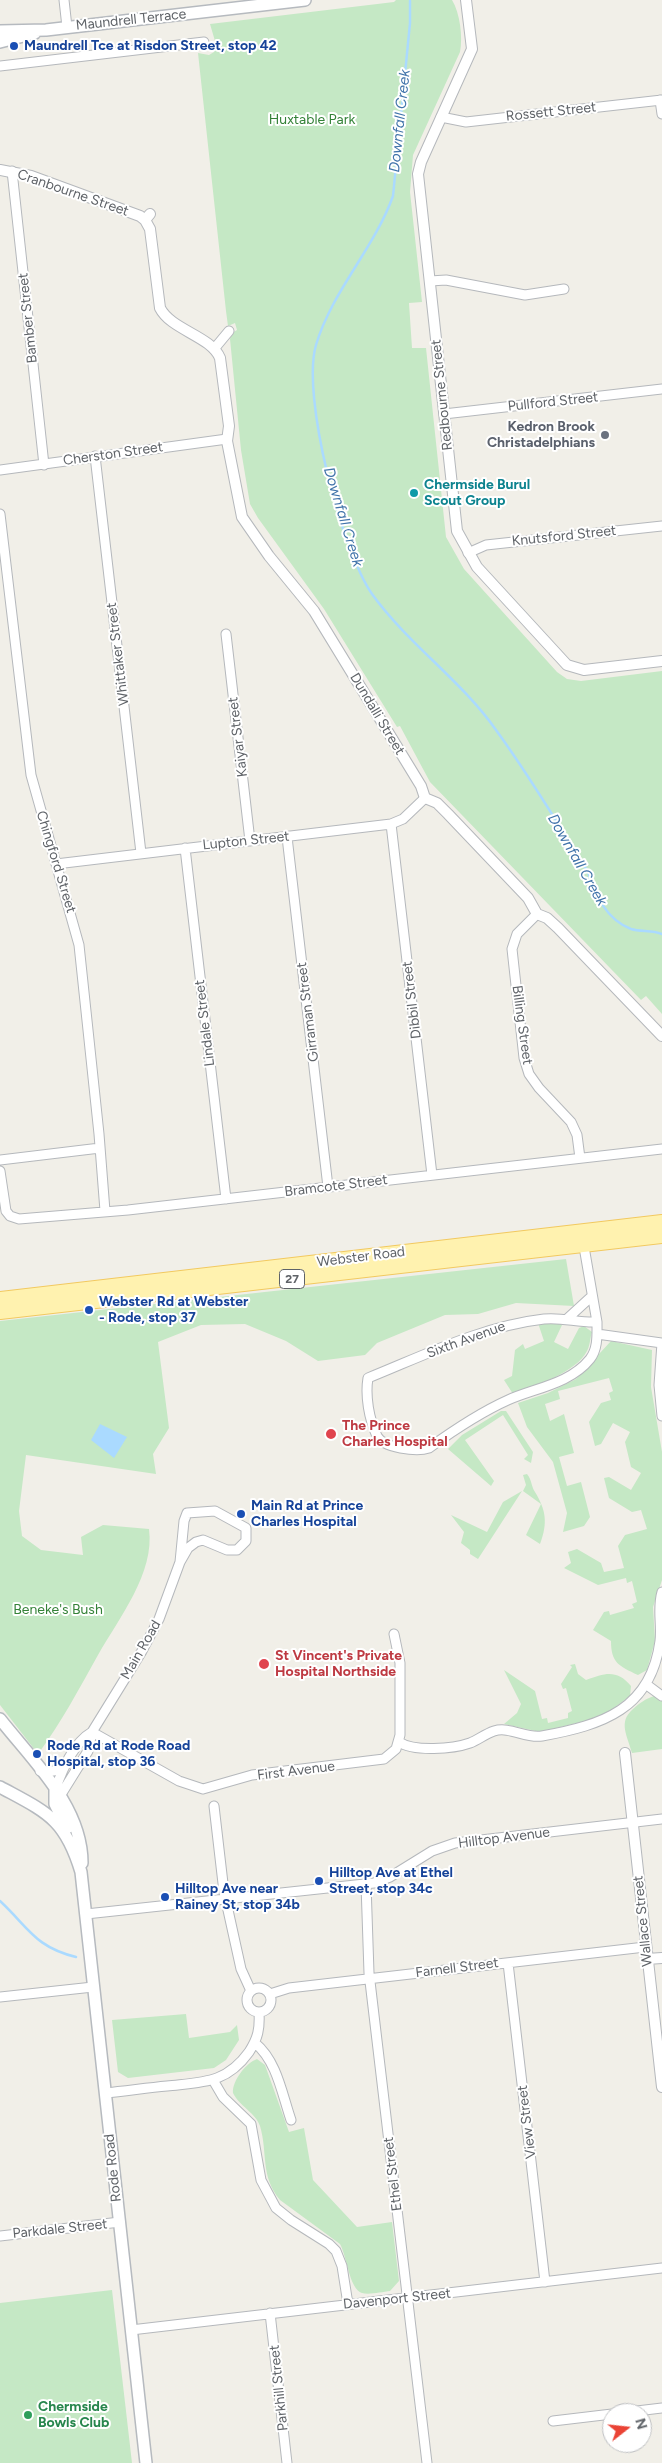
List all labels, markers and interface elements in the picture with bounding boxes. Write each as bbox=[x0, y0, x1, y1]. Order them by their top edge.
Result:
street label: Maundrell Terrace bbox=[75, 6, 187, 34]
place label: Maundrell Tce at Risdon Street, stop 42 bbox=[24, 38, 277, 54]
marker: Maundrell Tce at Risdon Street, stop 42 bbox=[8, 40, 20, 52]
water label: Downfall Creek bbox=[386, 69, 414, 173]
street label: Rossett Street bbox=[505, 99, 597, 125]
park label: Huxtable Park bbox=[269, 112, 355, 128]
street label: Cranbourne Street bbox=[15, 166, 131, 220]
street label: Bamber Street bbox=[15, 272, 41, 364]
street label: Redbourne Street bbox=[428, 339, 456, 451]
street label: Pullford Street bbox=[507, 389, 599, 415]
place label: Kedron Brook Christadelphians bbox=[487, 419, 595, 452]
marker: Kedron Brook Christadelphians bbox=[599, 429, 611, 441]
street label: Cherston Street bbox=[62, 439, 164, 469]
water label: Downfall Creek bbox=[319, 465, 367, 569]
place label: Chermside Burul Scout Group bbox=[424, 477, 530, 510]
marker: Chermside Burul Scout Group bbox=[408, 487, 420, 499]
street label: Knutsford Street bbox=[511, 522, 617, 550]
street label: Whittaker Street bbox=[103, 601, 133, 707]
street label: Dundalli Street bbox=[346, 670, 408, 758]
street label: Kaiyar Street bbox=[225, 696, 251, 778]
street label: Chingford Street bbox=[32, 809, 80, 915]
water label: Downfall Creek bbox=[543, 811, 611, 909]
street label: Lupton Street bbox=[202, 828, 290, 854]
street label: Dibbil Street bbox=[399, 960, 425, 1040]
street label: Girraman Street bbox=[294, 961, 322, 1063]
street label: Lindale Street bbox=[191, 979, 219, 1067]
street label: Billing Street bbox=[508, 984, 536, 1066]
street label: Bramcote Street bbox=[284, 1171, 388, 1201]
street label: Webster Road bbox=[316, 1243, 406, 1271]
road number: 27 bbox=[280, 1270, 304, 1288]
place label: Webster Rd at Webster - Rode, stop 37 bbox=[99, 1294, 248, 1326]
marker: Webster Rd at Webster - Rode, stop 37 bbox=[83, 1304, 95, 1316]
street label: Sixth Avenue bbox=[424, 1318, 508, 1362]
place label: The Prince Charles Hospital bbox=[342, 1418, 448, 1450]
marker: The Prince Charles Hospital bbox=[324, 1427, 338, 1441]
place label: Main Rd at Prince Charles Hospital bbox=[251, 1498, 363, 1530]
marker: Main Rd at Prince Charles Hospital bbox=[235, 1508, 247, 1520]
park label: Beneke's Bush bbox=[13, 1602, 103, 1618]
street label: Main Road bbox=[117, 1617, 165, 1683]
place label: St Vincent's Private Hospital Northside bbox=[275, 1648, 402, 1680]
marker: St Vincent's Private Hospital Northside bbox=[257, 1657, 271, 1671]
place label: Rode Rd at Rode Road Hospital, stop 36 bbox=[47, 1738, 190, 1770]
marker: Rode Rd at Rode Road Hospital, stop 36 bbox=[31, 1748, 43, 1760]
street label: First Avenue bbox=[256, 1758, 336, 1784]
street label: Hilltop Avenue bbox=[457, 1824, 551, 1852]
place label: Hilltop Ave at Ethel Street, stop 34c bbox=[329, 1865, 453, 1898]
marker: Hilltop Ave at Ethel Street, stop 34c bbox=[313, 1875, 325, 1887]
street label: Wallace Street bbox=[630, 1875, 656, 1967]
place label: Hilltop Ave near Rainey St, stop 34b bbox=[175, 1881, 300, 1914]
marker: Hilltop Ave near Rainey St, stop 34b bbox=[159, 1891, 171, 1903]
street label: Farnell Street bbox=[414, 1955, 500, 1981]
street label: View Street bbox=[514, 2084, 540, 2160]
street label: Rode Road bbox=[101, 2133, 125, 2203]
street label: Ethel Street bbox=[380, 2136, 406, 2212]
street label: Parkdale Street bbox=[12, 2216, 108, 2242]
street label: Davenport Street bbox=[342, 2285, 452, 2313]
street label: Parkhill Street bbox=[266, 2344, 292, 2432]
place label: Chermside Bowls Club bbox=[38, 2399, 109, 2432]
north arrow bbox=[602, 2403, 652, 2453]
marker: Chermside Bowls Club bbox=[22, 2409, 34, 2421]
text: N bbox=[631, 2416, 651, 2432]

